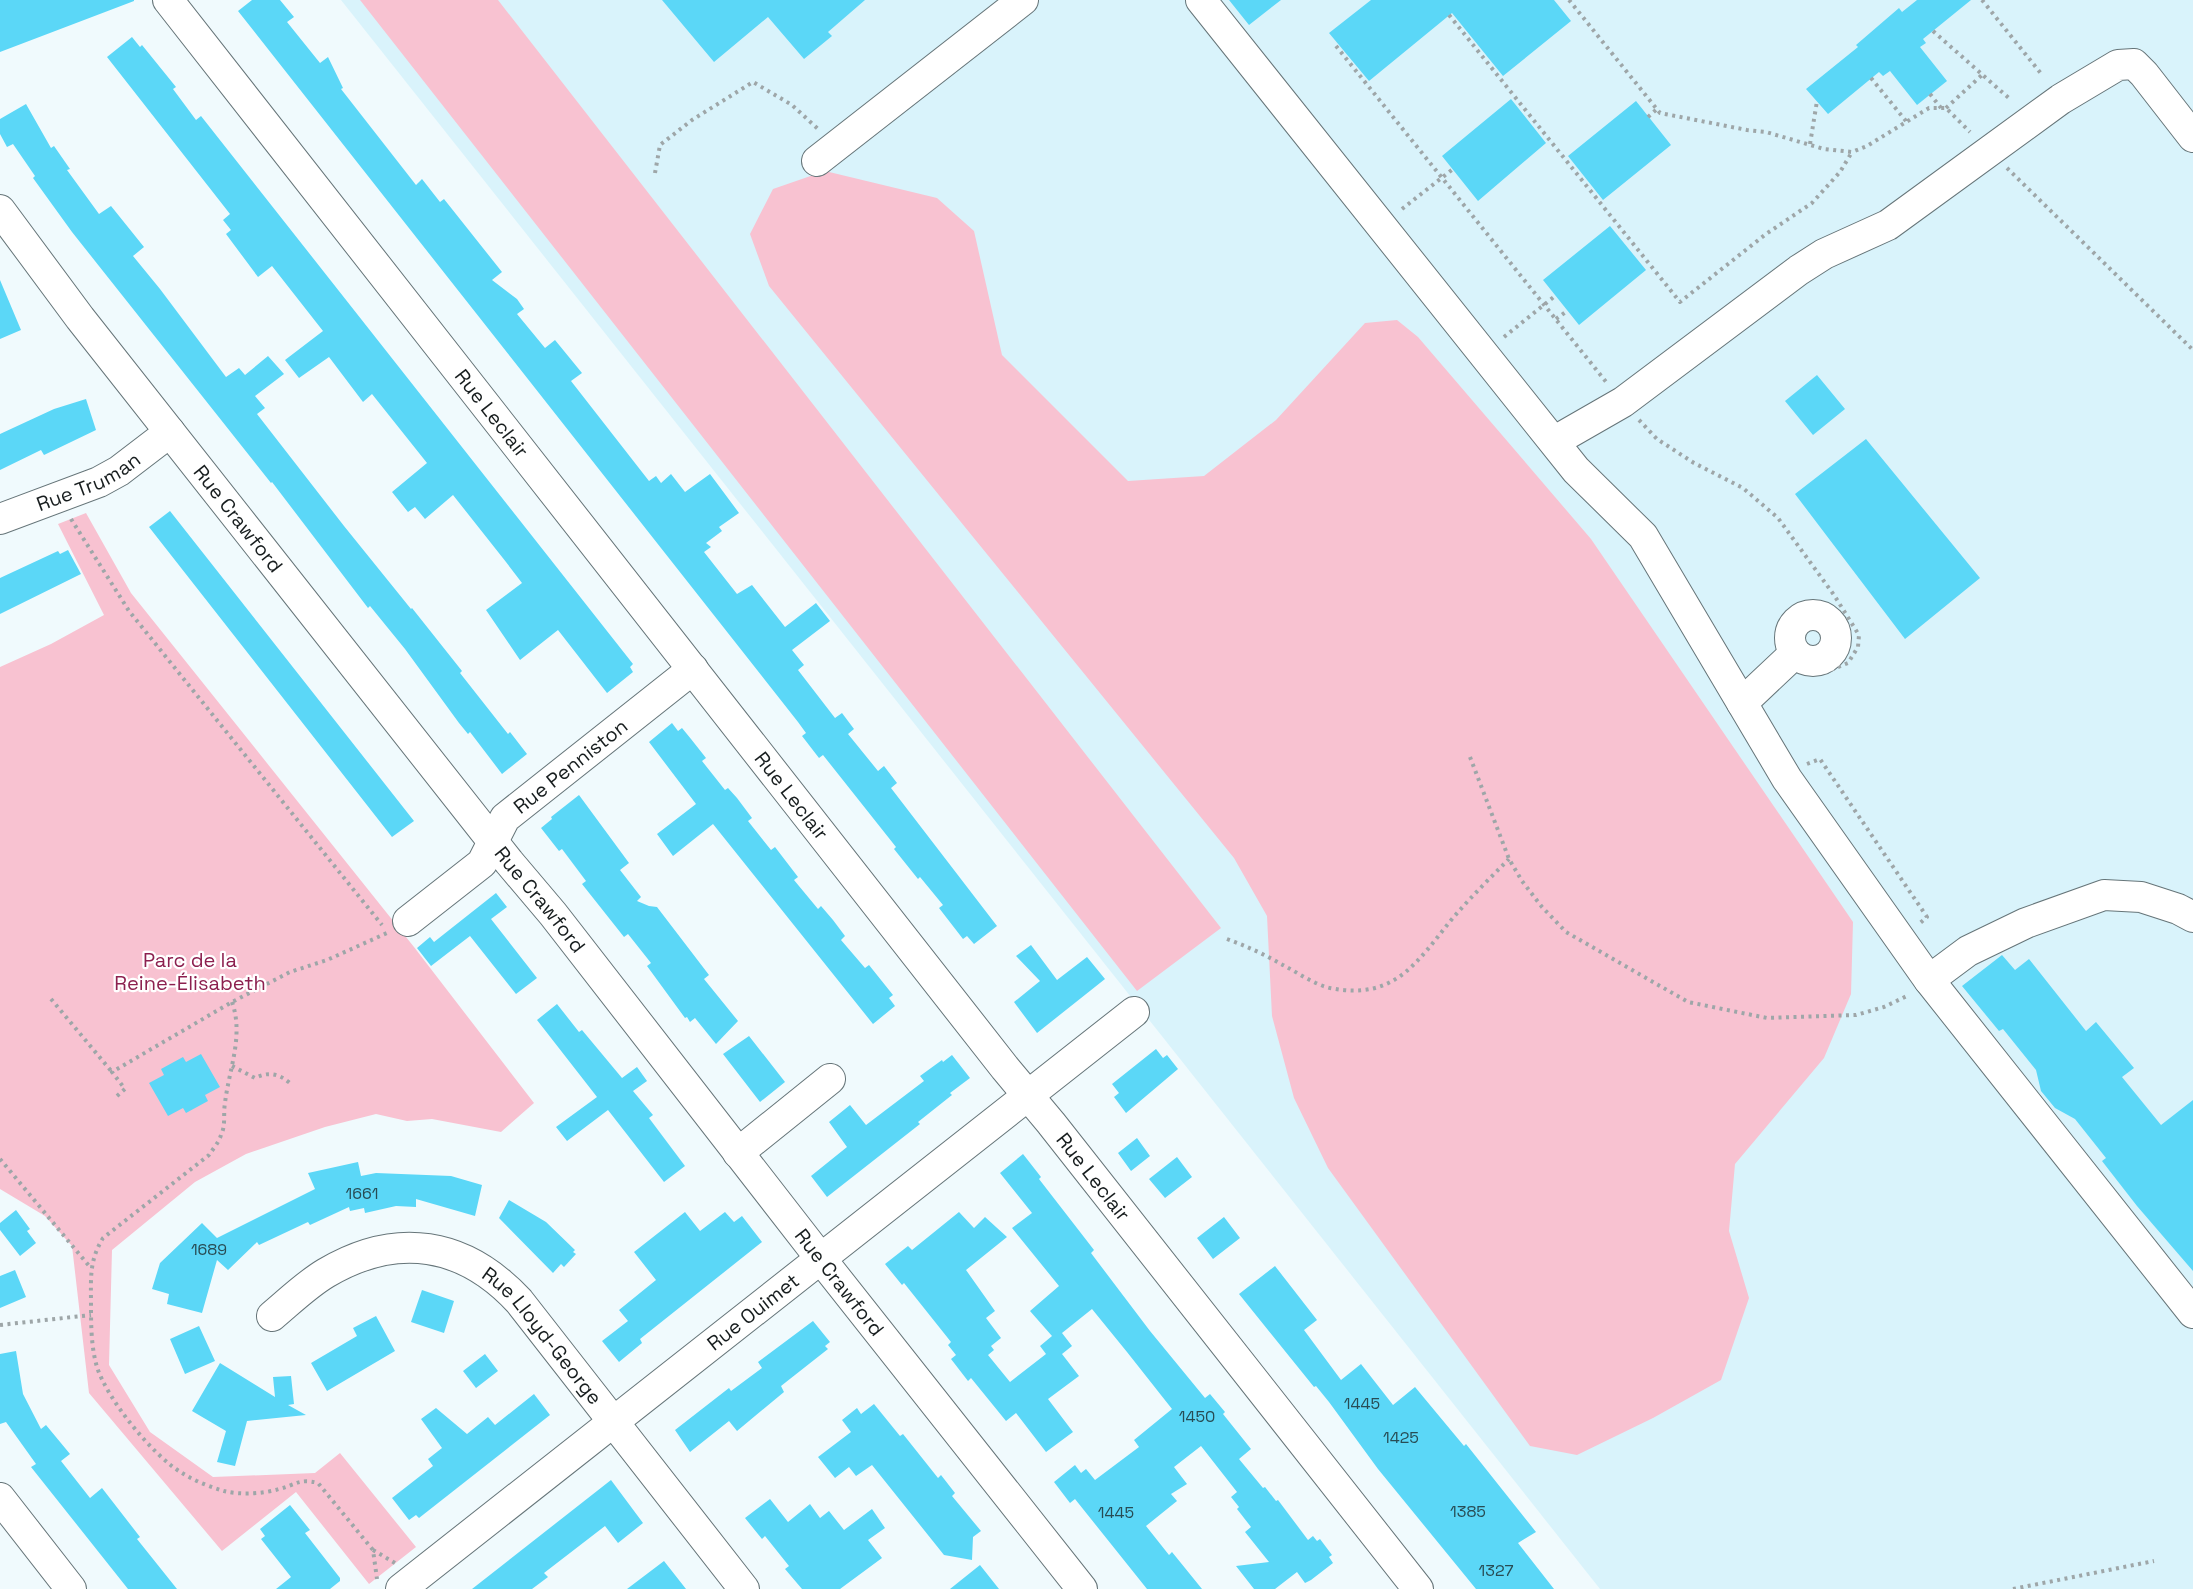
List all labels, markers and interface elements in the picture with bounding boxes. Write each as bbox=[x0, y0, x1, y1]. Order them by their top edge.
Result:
street label: Rue Leclair bbox=[449, 364, 535, 463]
street label: Rue Truman bbox=[33, 446, 146, 517]
street label: Rue Crawford bbox=[188, 460, 289, 578]
street label: Rue Penniston bbox=[508, 713, 633, 819]
street label: Rue Leclair bbox=[749, 746, 834, 845]
street label: Rue Crawford bbox=[489, 841, 591, 958]
park label: Parc de la Reine-Élisabeth bbox=[114, 947, 266, 996]
street label: Rue Leclair bbox=[1050, 1127, 1136, 1226]
house number: 1661 bbox=[346, 1183, 378, 1204]
street label: Rue Crawford bbox=[789, 1223, 890, 1341]
house number: 1689 bbox=[191, 1239, 227, 1260]
street label: Rue Lloyd-George bbox=[477, 1261, 608, 1410]
street label: Rue Ouimet bbox=[702, 1268, 804, 1356]
house number: 1445 bbox=[1344, 1393, 1380, 1414]
house number: 1450 bbox=[1179, 1406, 1215, 1427]
house number: 1425 bbox=[1383, 1427, 1419, 1448]
house number: 1385 bbox=[1450, 1501, 1486, 1522]
house number: 1445 bbox=[1098, 1502, 1134, 1523]
house number: 1327 bbox=[1479, 1560, 1513, 1581]

